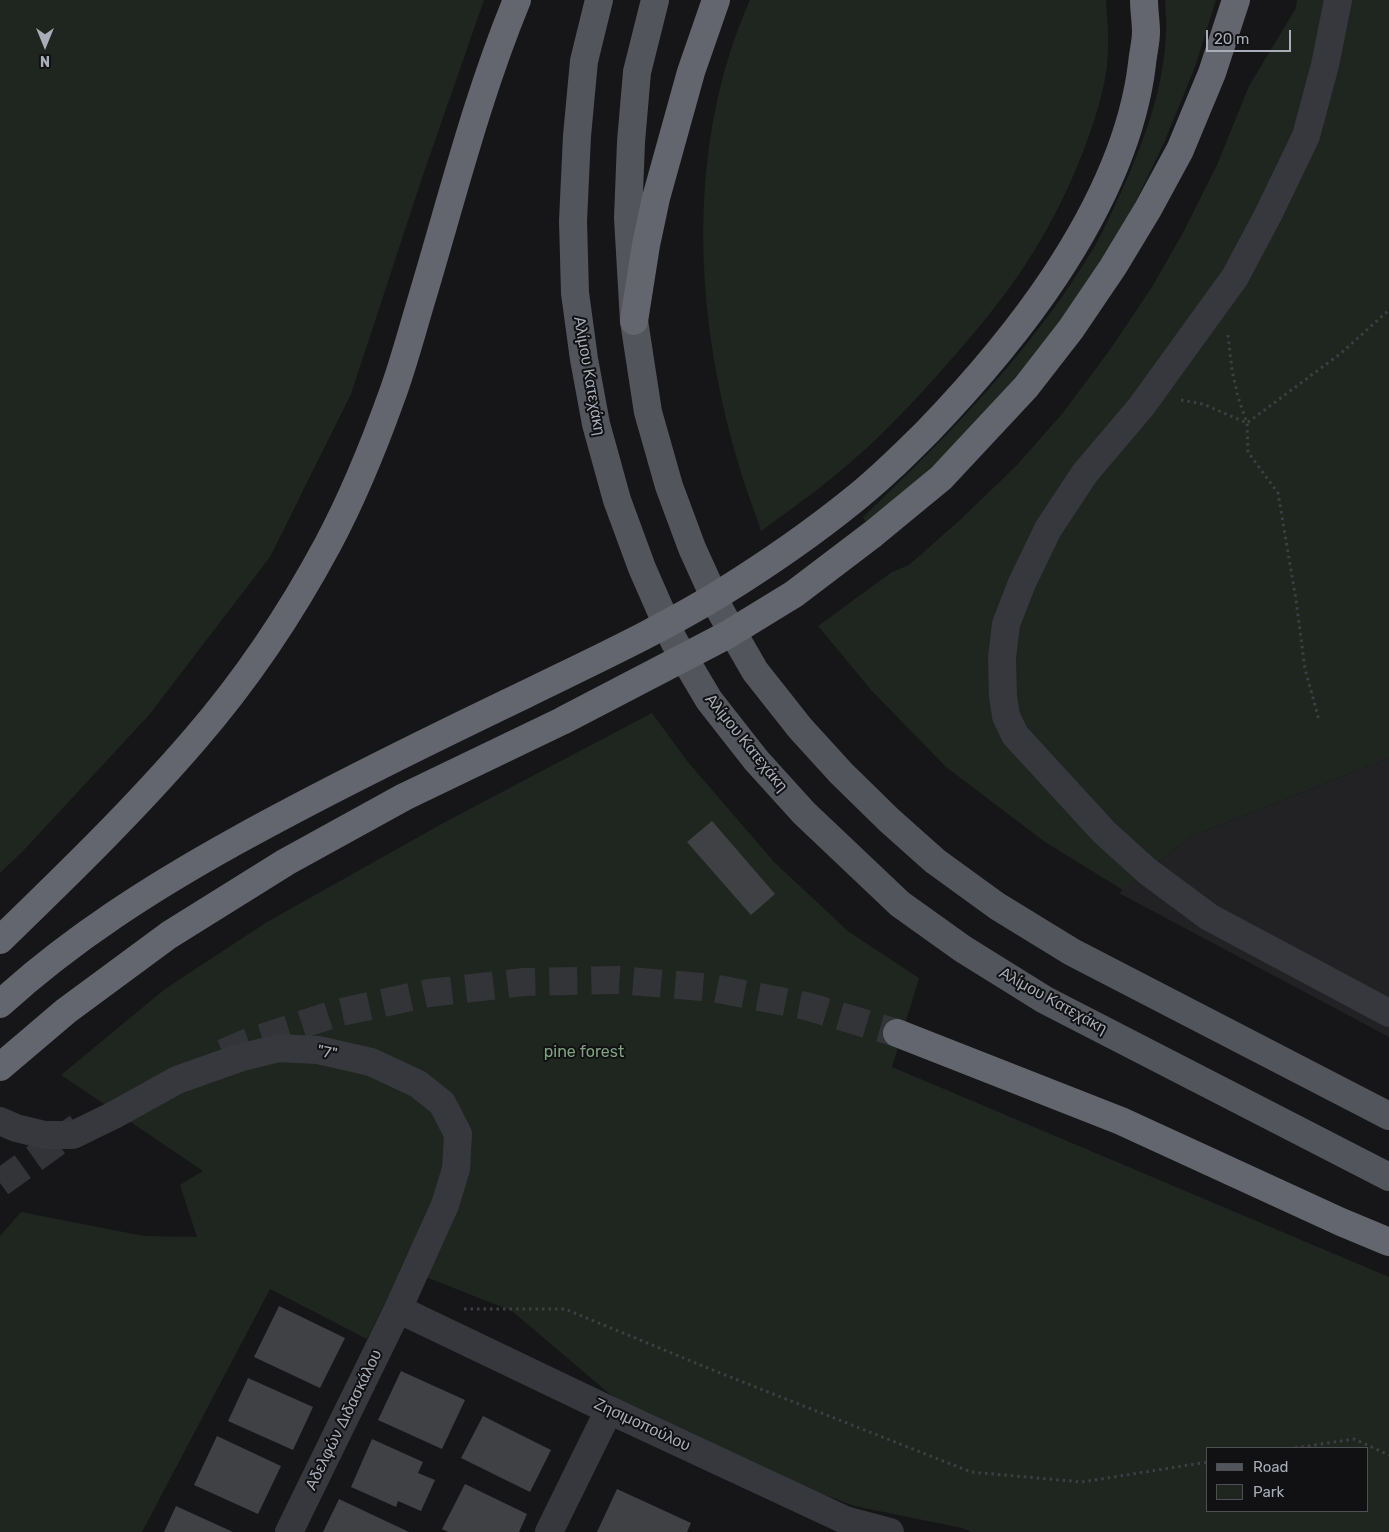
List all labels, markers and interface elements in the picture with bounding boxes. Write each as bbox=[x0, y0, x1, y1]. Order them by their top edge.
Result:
north arrow bbox=[20, 20, 70, 70]
scale bar bbox=[1209, 20, 1294, 52]
text: 20 m bbox=[1214, 30, 1249, 48]
text: N bbox=[40, 52, 50, 69]
street label: Αλίμου Κατεχάκη bbox=[569, 315, 609, 437]
street label: Αλίμου Κατεχάκη bbox=[701, 690, 791, 796]
street label: Αλίμου Κατεχάκη bbox=[996, 963, 1110, 1039]
street label: "7" bbox=[315, 1042, 339, 1064]
park label: pine forest bbox=[544, 1042, 624, 1062]
street label: Αδελφών Διδασκάλου bbox=[302, 1347, 386, 1493]
street label: Ζησιμοπούλου bbox=[591, 1394, 693, 1456]
legend bbox=[1206, 1447, 1369, 1512]
text: Road bbox=[1253, 1458, 1289, 1476]
text: Park bbox=[1253, 1483, 1284, 1501]

